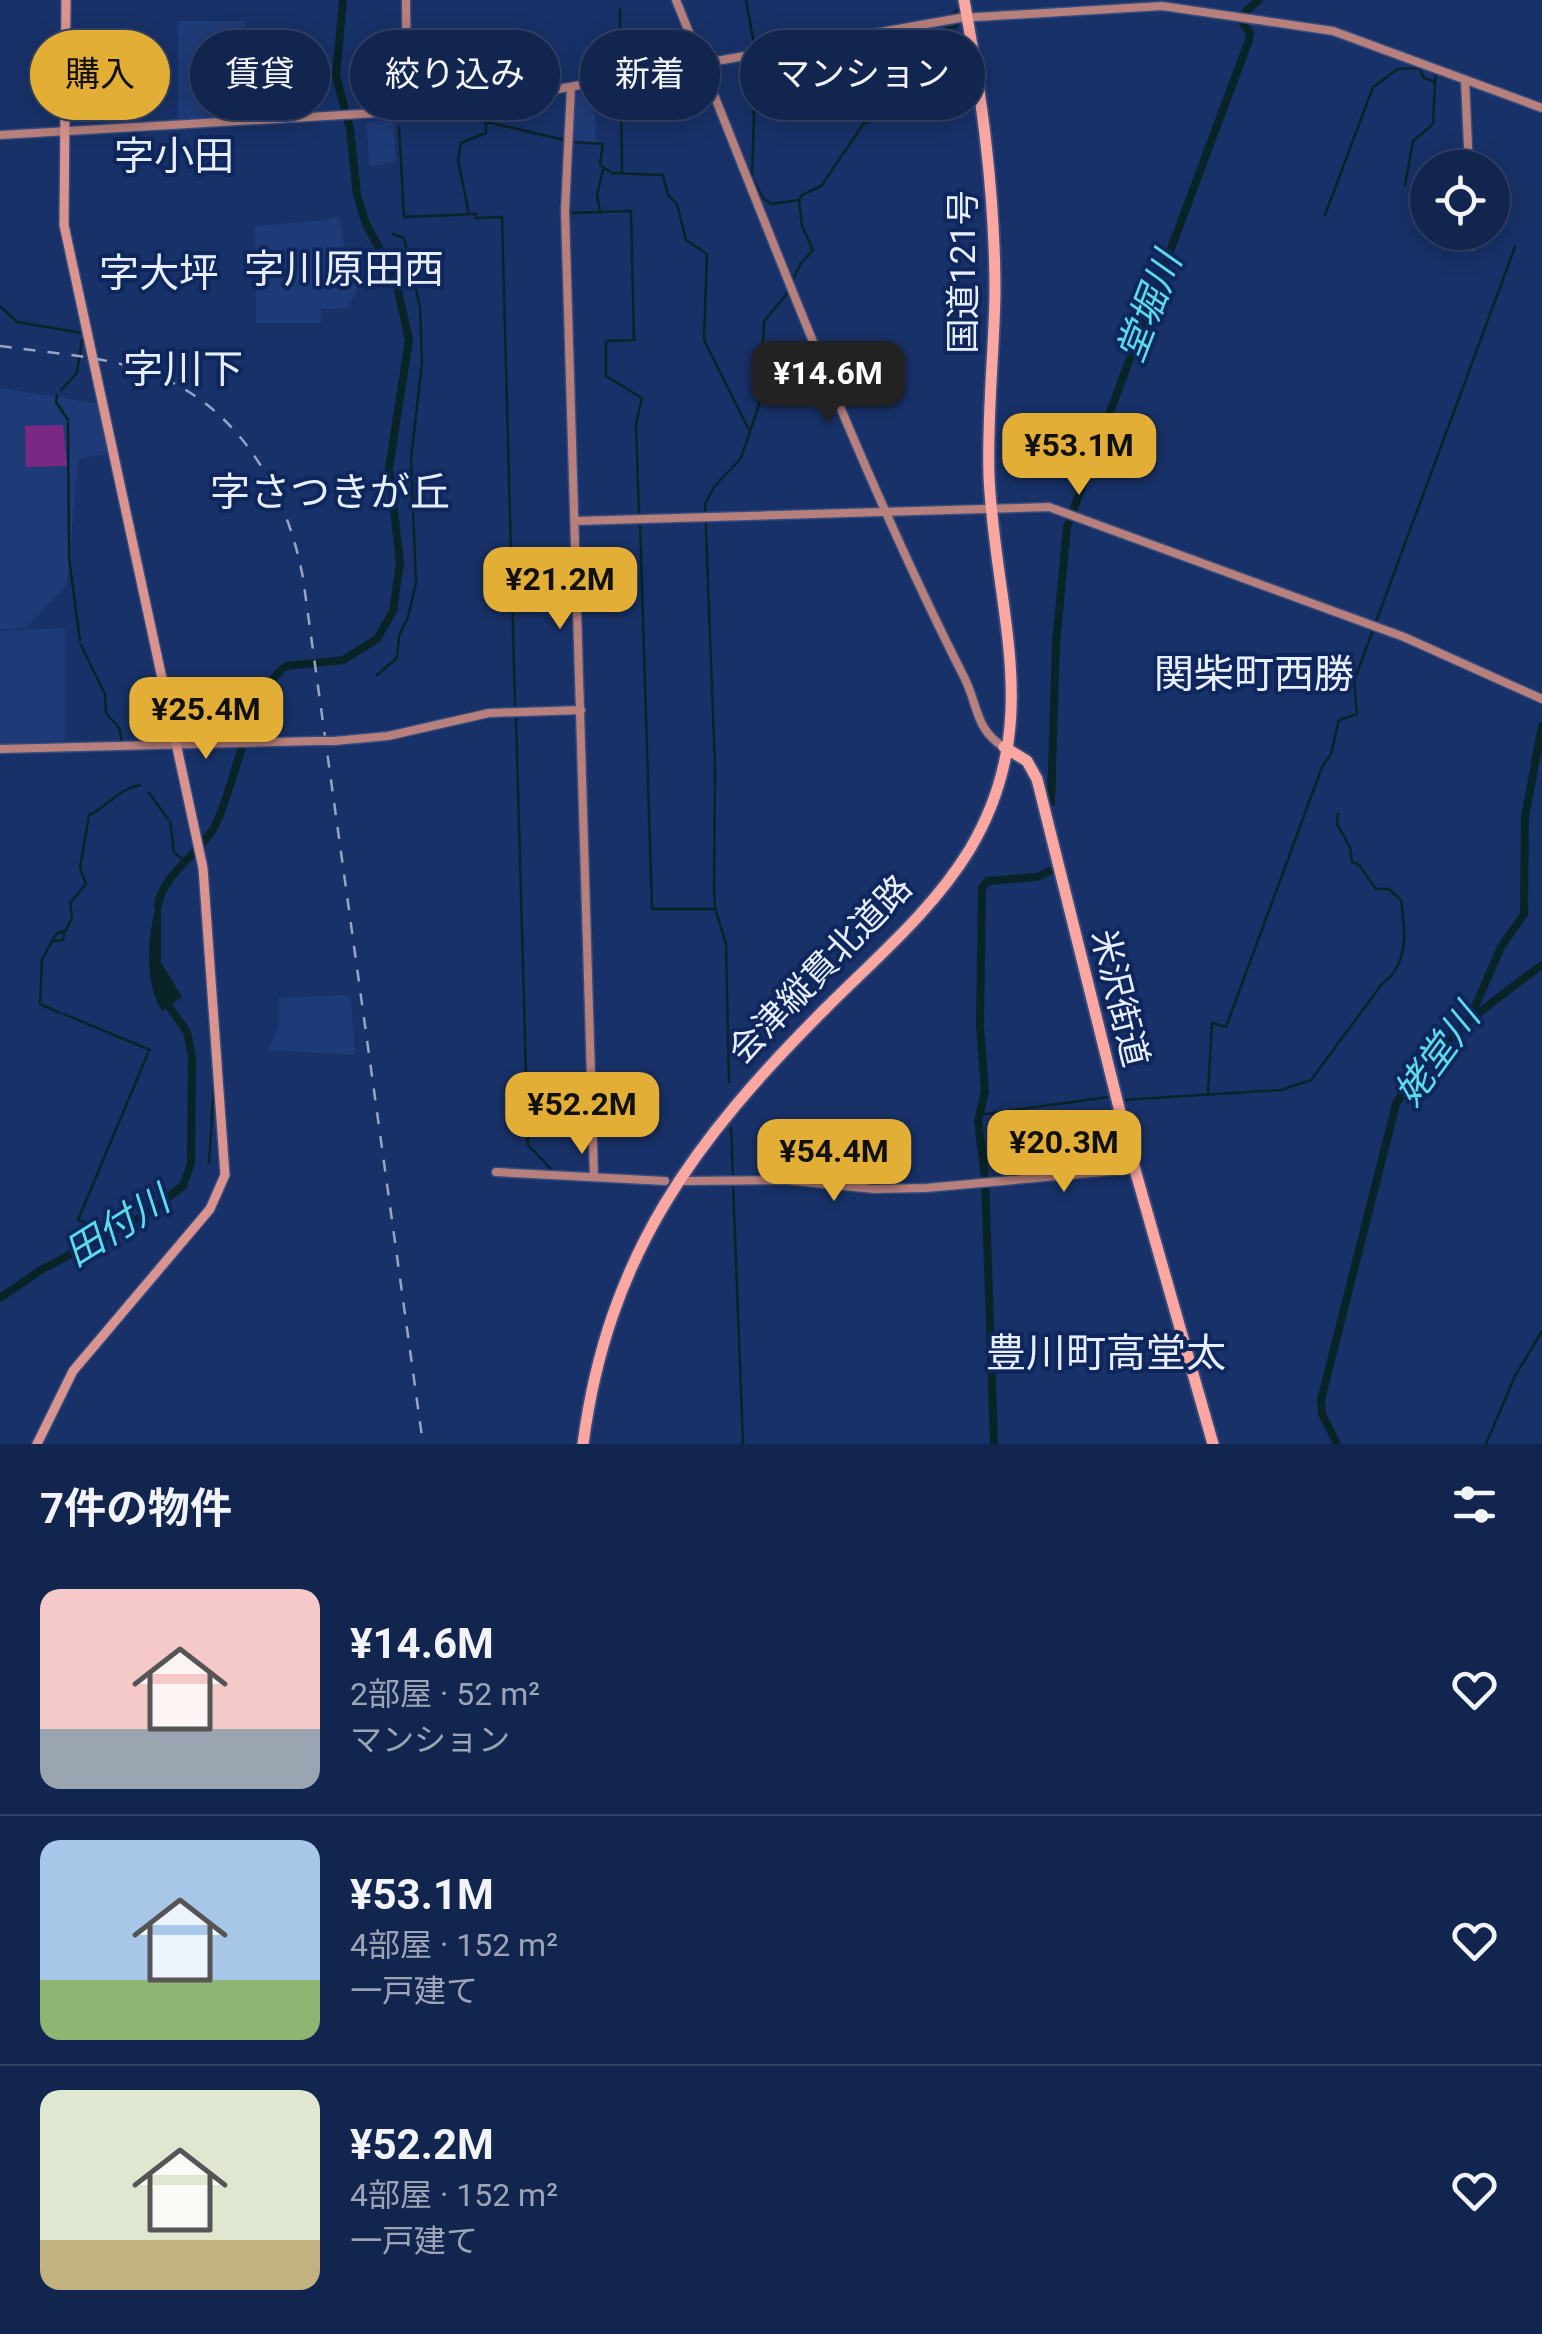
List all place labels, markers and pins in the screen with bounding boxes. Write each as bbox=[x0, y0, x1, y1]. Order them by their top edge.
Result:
pin: ¥14.6M bbox=[747, 341, 909, 426]
pin: ¥53.1M bbox=[998, 413, 1160, 498]
pin: ¥21.2M bbox=[479, 547, 641, 632]
pin: ¥25.4M bbox=[125, 677, 287, 762]
pin: ¥52.2M bbox=[501, 1072, 663, 1157]
pin: ¥20.3M bbox=[983, 1110, 1145, 1195]
pin: ¥54.4M bbox=[753, 1119, 915, 1204]

